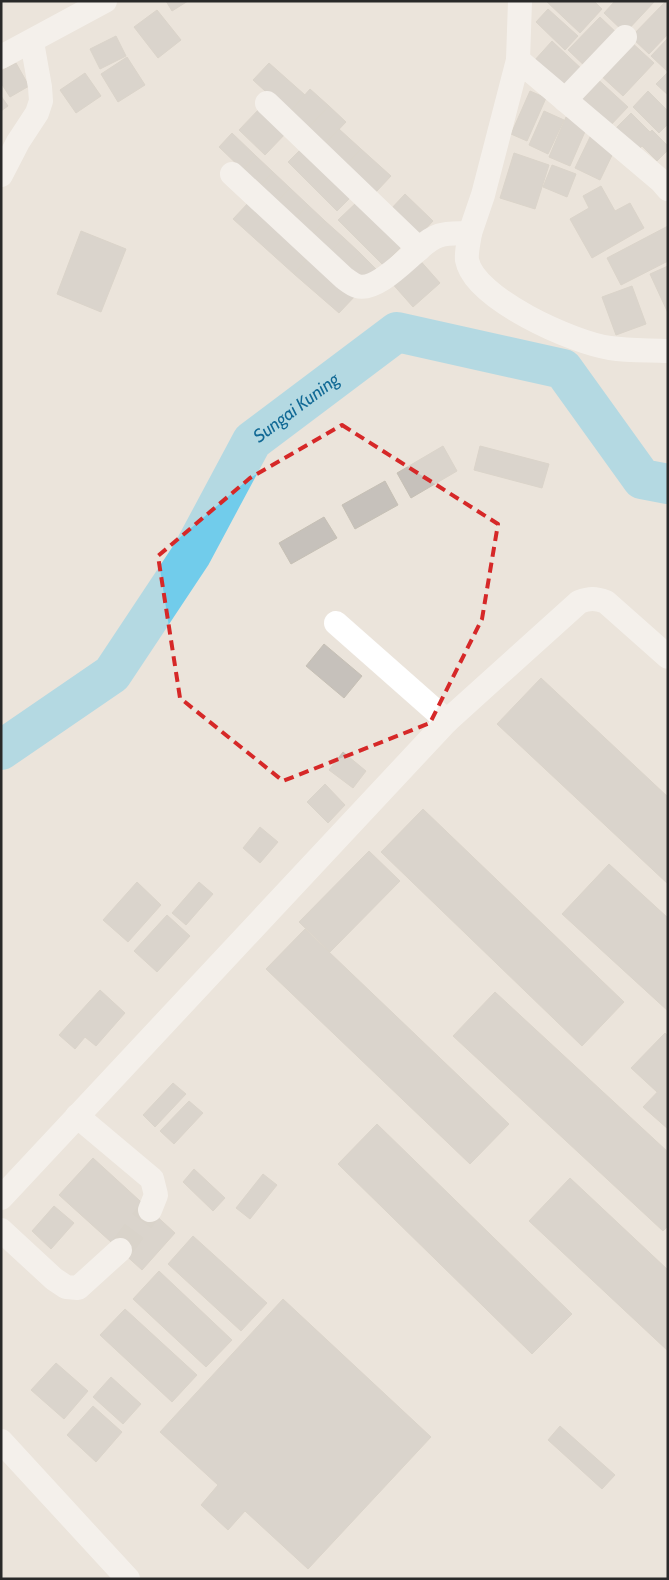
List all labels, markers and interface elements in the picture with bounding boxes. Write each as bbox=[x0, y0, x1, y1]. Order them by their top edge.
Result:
water label: Sungai Kuning bbox=[249, 368, 344, 447]

